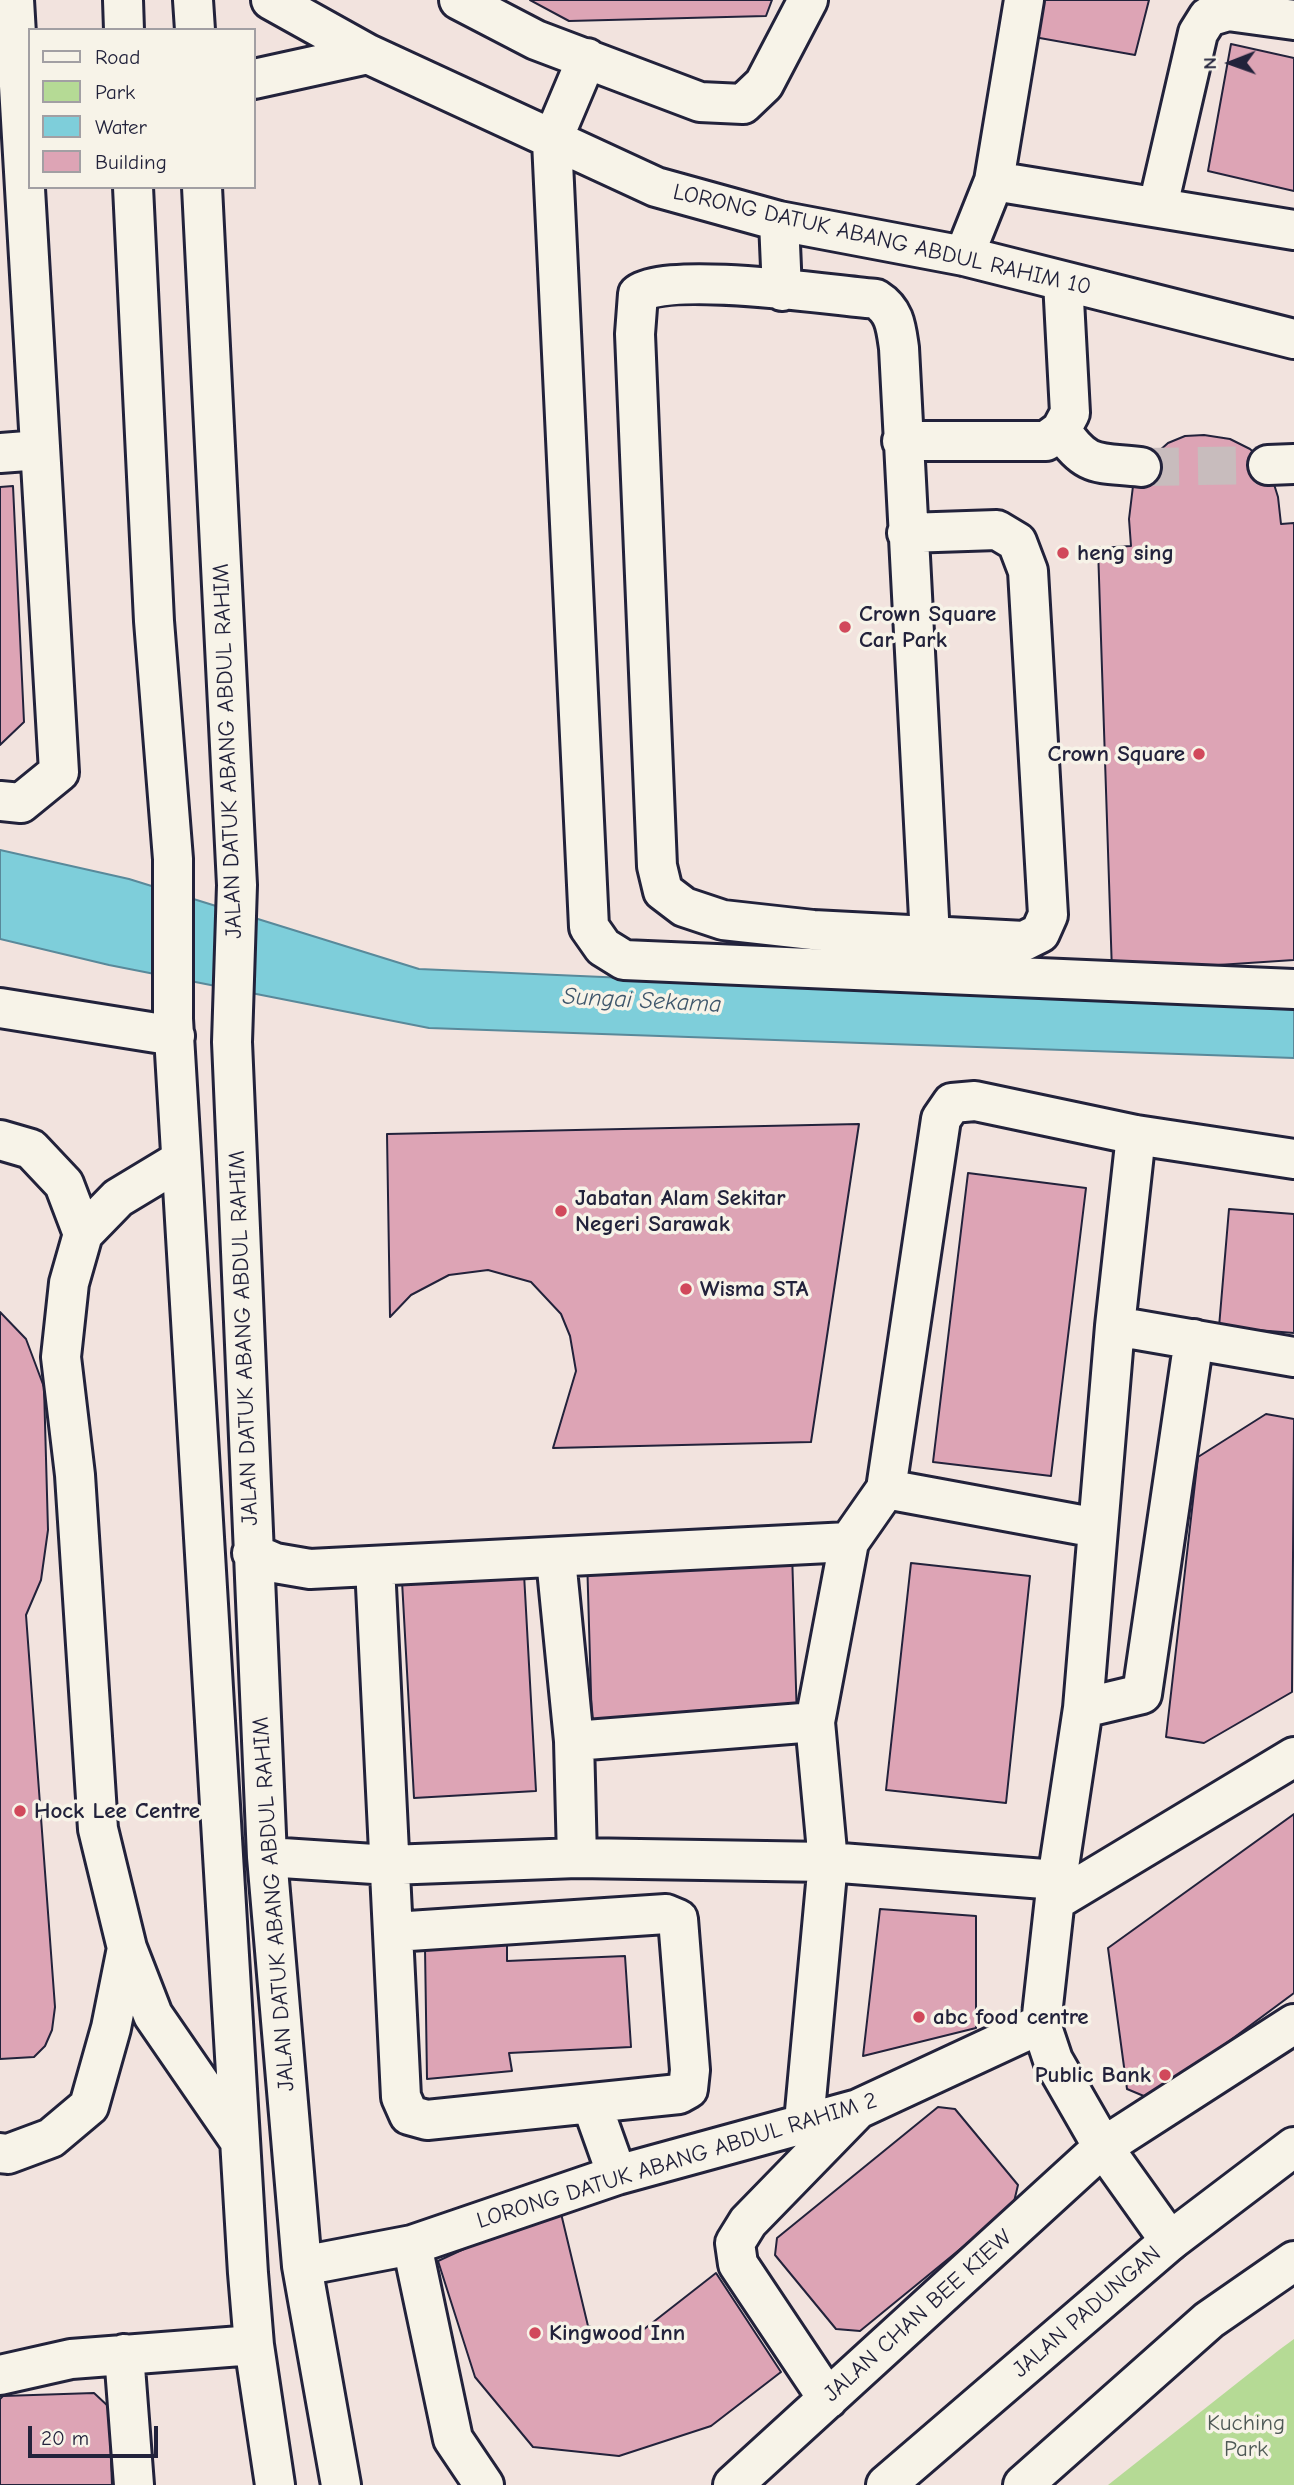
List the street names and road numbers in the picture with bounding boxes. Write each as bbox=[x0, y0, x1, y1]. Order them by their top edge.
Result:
street label: LORONG DATUK ABANG ABDUL RAHIM 10 bbox=[670, 178, 1094, 302]
street label: JALAN DATUK ABANG ABDUL RAHIM bbox=[208, 563, 248, 939]
street label: JALAN DATUK ABANG ABDUL RAHIM bbox=[224, 1150, 264, 1526]
street label: JALAN DATUK ABANG ABDUL RAHIM bbox=[247, 1716, 301, 2092]
street label: LORONG DATUK ABANG ABDUL RAHIM 2 bbox=[474, 2087, 880, 2235]
street label: JALAN CHAN BEE KIEW bbox=[818, 2224, 1018, 2408]
street label: JALAN PADUNGAN bbox=[1007, 2240, 1167, 2384]

